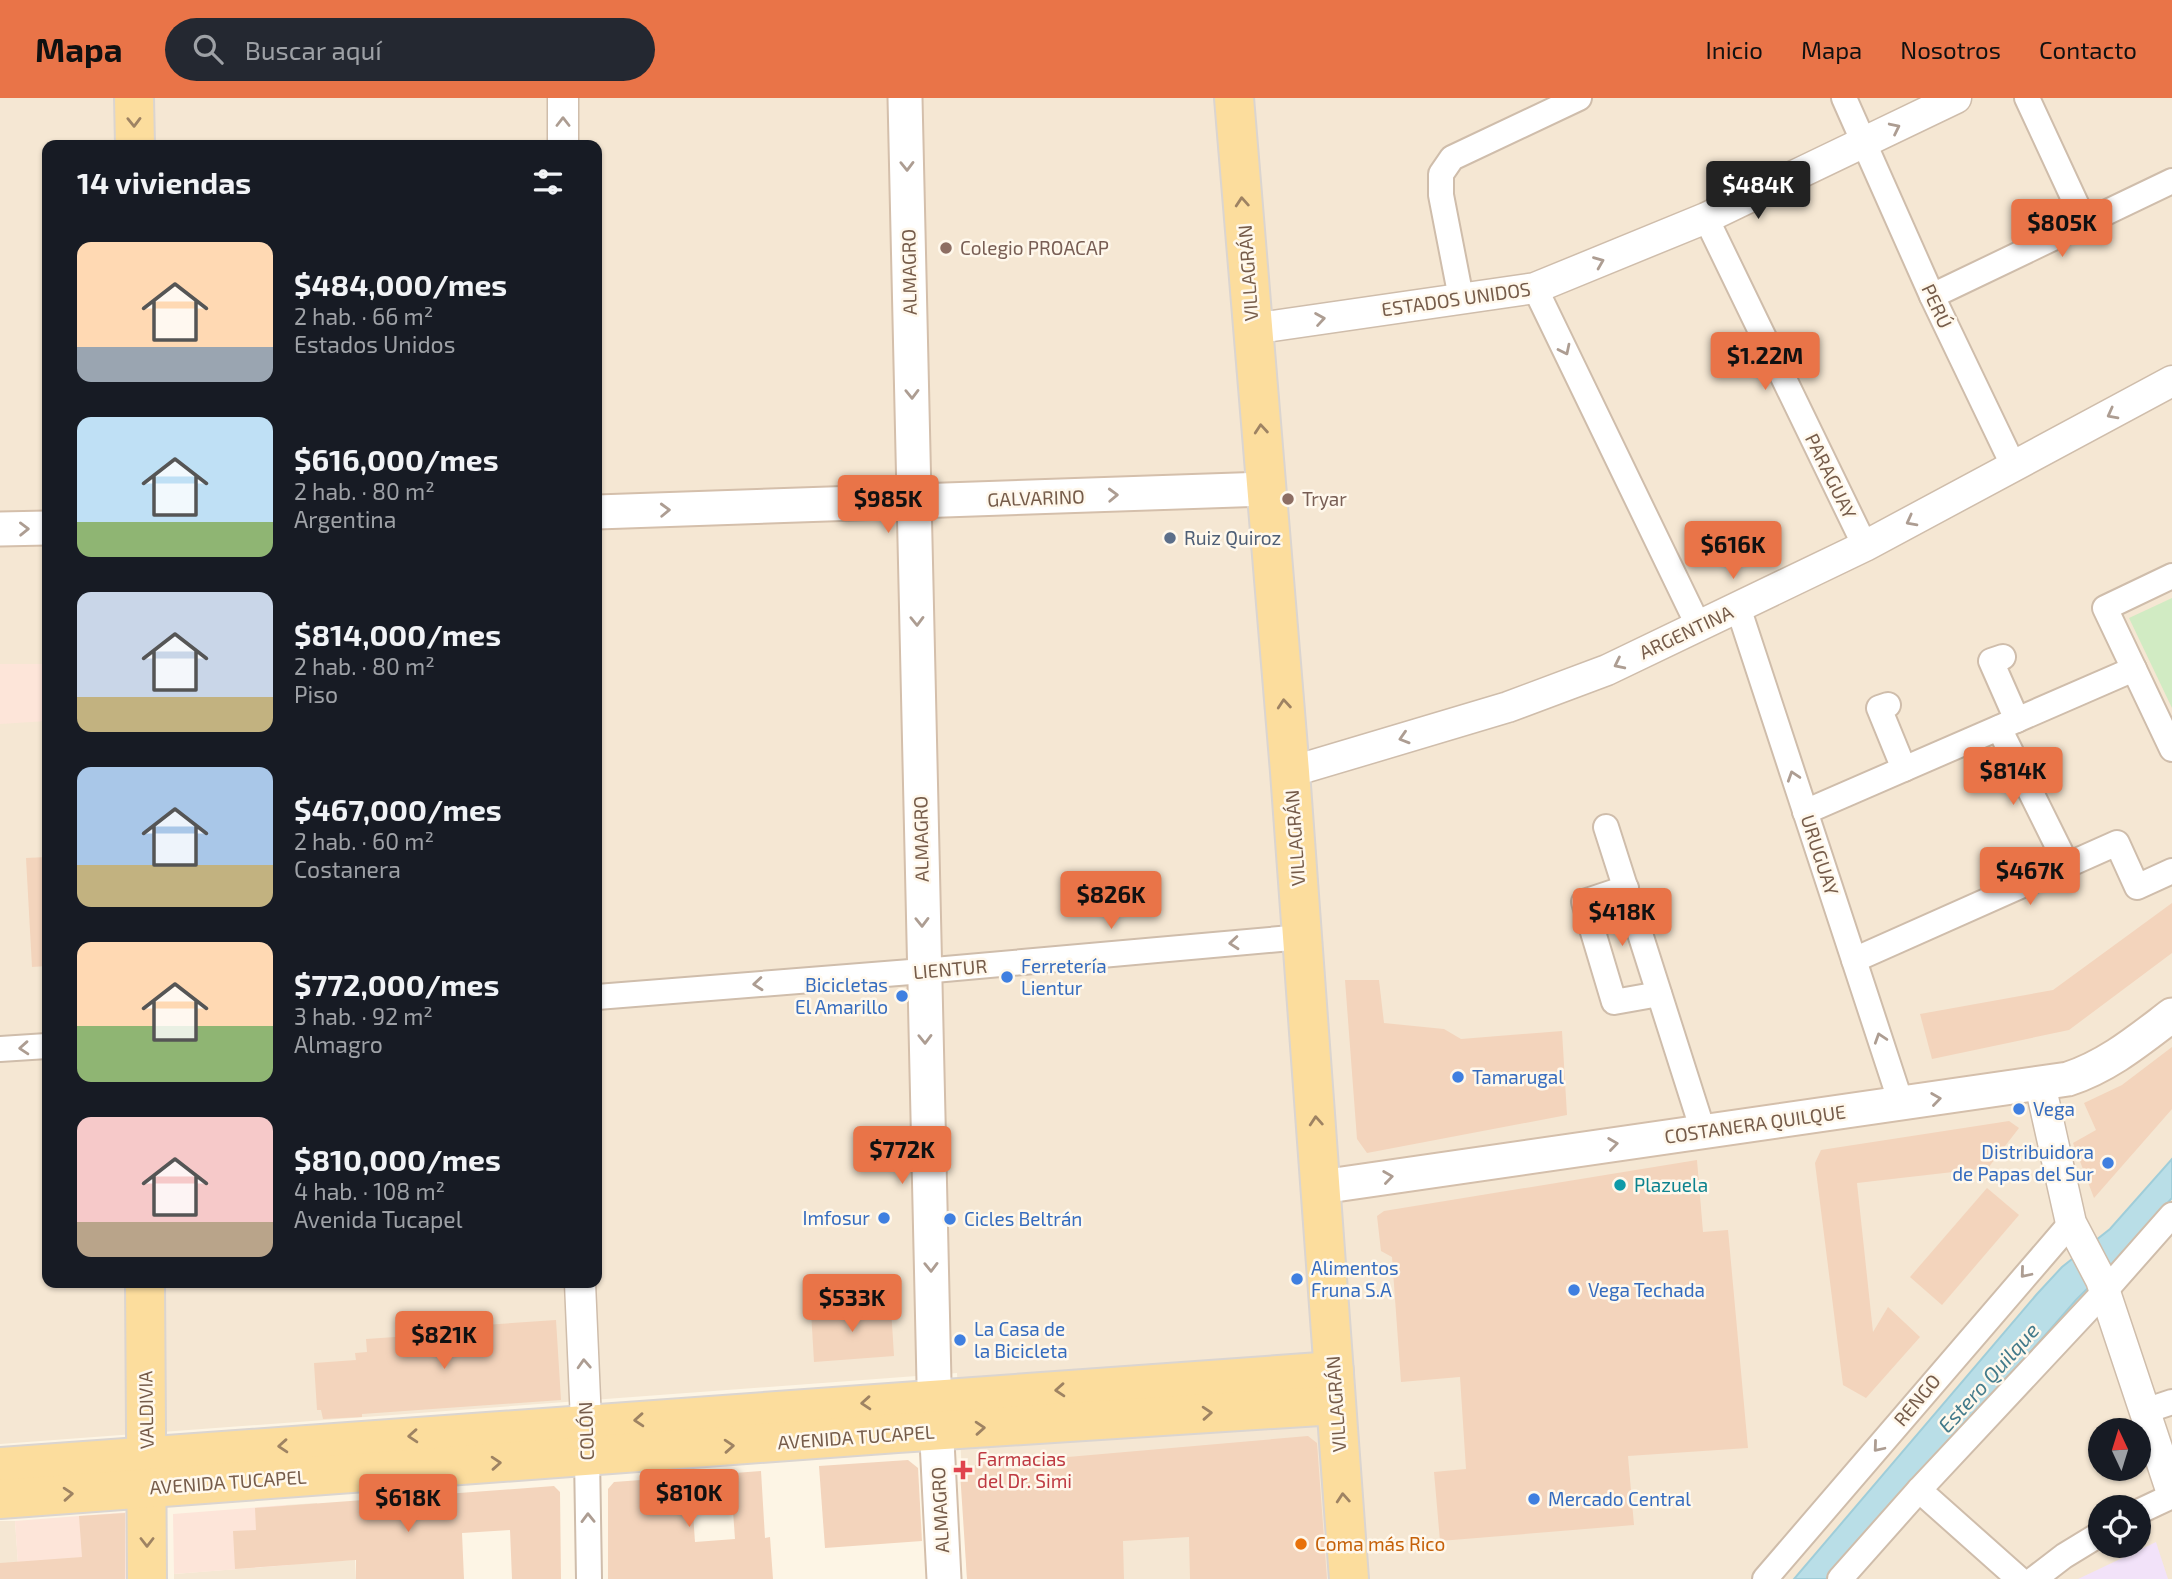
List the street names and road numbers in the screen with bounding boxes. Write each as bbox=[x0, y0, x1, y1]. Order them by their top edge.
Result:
street label: VILLAGRÁN bbox=[1233, 224, 1262, 322]
street label: ALMAGRO bbox=[896, 229, 921, 315]
street label: ESTADOS UNIDOS bbox=[1380, 277, 1532, 320]
street label: PERÚ bbox=[1917, 280, 1958, 332]
street label: PARAGUAY bbox=[1801, 429, 1862, 522]
street label: GALVARINO bbox=[987, 484, 1085, 511]
street label: ARGENTINA bbox=[1635, 600, 1736, 663]
street label: VILLAGRÁN bbox=[1280, 789, 1309, 887]
street label: ALMAGRO bbox=[908, 796, 933, 882]
street label: URUGUAY bbox=[1797, 812, 1844, 898]
street label: LIENTUR bbox=[912, 954, 988, 983]
street label: COSTANERA QUILQUE bbox=[1663, 1099, 1847, 1148]
street label: VILLAGRÁN bbox=[1321, 1355, 1350, 1453]
street label: RENGO bbox=[1888, 1369, 1945, 1430]
street label: VALDIVIA bbox=[133, 1370, 158, 1449]
street label: COLÓN bbox=[573, 1401, 598, 1461]
street label: AVENIDA TUCAPEL bbox=[777, 1420, 936, 1453]
street label: AVENIDA TUCAPEL bbox=[149, 1465, 308, 1498]
street label: ALMAGRO bbox=[926, 1466, 953, 1554]

